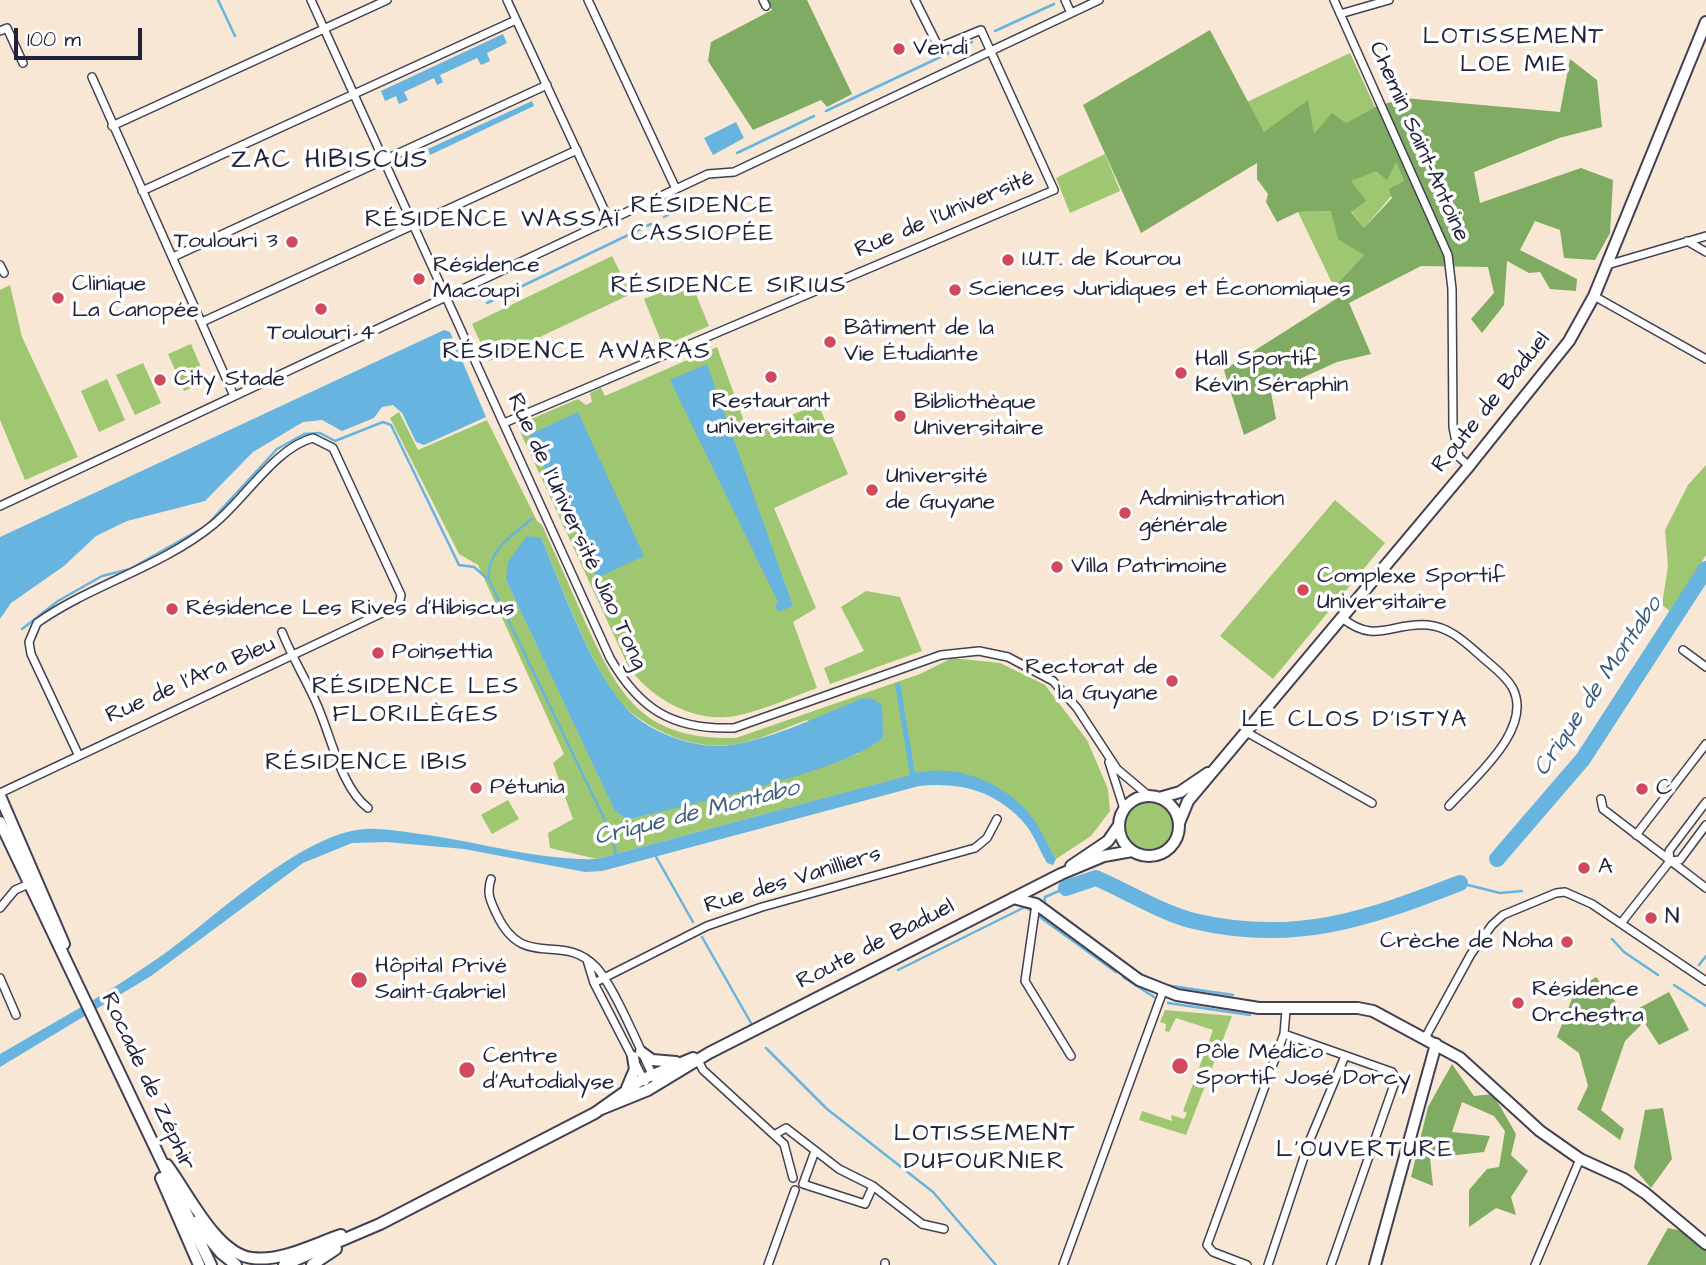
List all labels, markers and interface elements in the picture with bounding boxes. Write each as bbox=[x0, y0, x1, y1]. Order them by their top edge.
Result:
scale bar bbox=[18, 14, 145, 58]
district label: LOTISSEMENT LOE MIE bbox=[1424, 24, 1604, 80]
text: 100 m bbox=[27, 25, 81, 54]
place label: Verdi bbox=[913, 35, 968, 63]
street label: Chemin Saint-Antoine bbox=[1361, 38, 1475, 246]
marker: Verdi bbox=[891, 41, 907, 57]
district label: ZAC HIBISCUS bbox=[232, 146, 428, 178]
street label: Rue de l'Université bbox=[851, 165, 1039, 265]
district label: RÉSIDENCE CASSIOPÉE bbox=[632, 193, 774, 249]
district label: RÉSIDENCE WASSAÏ bbox=[367, 207, 619, 235]
place label: Toulouri 3 bbox=[174, 228, 278, 256]
marker: Toulouri 3 bbox=[284, 234, 300, 250]
place label: I.U.T. de Kourou bbox=[1022, 246, 1181, 274]
place label: Résidence Macoupi bbox=[433, 252, 540, 306]
marker: I.U.T. de Kourou bbox=[1000, 252, 1016, 268]
place label: Clinique La Canopée bbox=[72, 271, 199, 325]
marker: Résidence Macoupi bbox=[411, 271, 427, 287]
district label: RÉSIDENCE SIRIUS bbox=[613, 273, 845, 301]
place label: Sciences Juridiques et Économiques bbox=[969, 276, 1351, 304]
marker: Sciences Juridiques et Économiques bbox=[947, 282, 963, 298]
marker: Clinique La Canopée bbox=[50, 290, 66, 306]
marker: Toulouri 4 bbox=[313, 301, 329, 317]
place label: Bâtiment de la Vie Étudiante bbox=[844, 315, 994, 369]
place label: Toulouri 4 bbox=[267, 320, 375, 348]
street label: Route de Baduel bbox=[1427, 327, 1557, 479]
marker: Bâtiment de la Vie Étudiante bbox=[822, 334, 838, 350]
district label: RÉSIDENCE AWARAS bbox=[444, 339, 710, 367]
place label: Hall Sportif Kévin Séraphin bbox=[1195, 346, 1348, 400]
marker: Hall Sportif Kévin Séraphin bbox=[1173, 365, 1189, 381]
place label: City Stade bbox=[174, 366, 285, 394]
marker: Restaurant universitaire bbox=[763, 369, 779, 385]
marker: City Stade bbox=[152, 372, 168, 388]
place label: Restaurant universitaire bbox=[707, 388, 835, 442]
place label: Bibliothèque Universitaire bbox=[914, 389, 1044, 443]
street label: Rue de l'Université Jiao Tong bbox=[500, 390, 652, 674]
marker: Bibliothèque Universitaire bbox=[892, 408, 908, 424]
place label: Université de Guyane bbox=[886, 463, 995, 517]
marker: Université de Guyane bbox=[864, 482, 880, 498]
place label: Administration générale bbox=[1139, 486, 1284, 540]
marker: Administration générale bbox=[1117, 505, 1133, 521]
place label: Villa Patrimoine bbox=[1071, 553, 1227, 581]
marker: Villa Patrimoine bbox=[1049, 559, 1065, 575]
place label: Complexe Sportif Universitaire bbox=[1317, 563, 1505, 617]
marker: Complexe Sportif Universitaire bbox=[1295, 582, 1311, 598]
water label: Crique de Montabo bbox=[1528, 592, 1670, 782]
place label: Résidence Les Rives d'Hibiscus bbox=[186, 595, 515, 623]
marker: Résidence Les Rives d'Hibiscus bbox=[164, 601, 180, 617]
street label: Rue de l'Ara Bleu bbox=[102, 631, 280, 731]
place label: Poinsettia bbox=[392, 639, 492, 667]
marker: Poinsettia bbox=[370, 645, 386, 661]
place label: Rectorat de la Guyane bbox=[1025, 654, 1158, 708]
marker: Rectorat de la Guyane bbox=[1164, 673, 1180, 689]
district label: RÉSIDENCE LES FLORILÈGES bbox=[314, 674, 518, 730]
district label: LE CLOS D'ISTYA bbox=[1243, 707, 1467, 735]
district label: RÉSIDENCE IBIS bbox=[267, 750, 467, 778]
place label: Pétunia bbox=[490, 774, 565, 802]
water label: Crique de Montabo bbox=[592, 775, 802, 853]
place label: C bbox=[1656, 775, 1672, 803]
marker: Pétunia bbox=[468, 780, 484, 796]
marker: C bbox=[1634, 781, 1650, 797]
street label: Rue des Vanilliers bbox=[701, 841, 885, 921]
place label: A bbox=[1598, 854, 1613, 882]
marker: A bbox=[1576, 860, 1592, 876]
street label: Route de Baduel bbox=[793, 893, 959, 997]
place label: N bbox=[1665, 904, 1679, 932]
marker: N bbox=[1643, 910, 1659, 926]
place label: Crèche de Noha bbox=[1380, 928, 1553, 956]
marker: Crèche de Noha bbox=[1559, 934, 1575, 950]
place label: Hôpital Privé Saint-Gabriel bbox=[375, 953, 507, 1007]
marker: Hôpital Privé Saint-Gabriel bbox=[349, 970, 369, 990]
place label: Résidence Orchestra bbox=[1532, 976, 1644, 1030]
street label: Rocade de Zéphir bbox=[94, 989, 200, 1175]
marker: Résidence Orchestra bbox=[1510, 995, 1526, 1011]
place label: Pôle Médico Sportif José Dorcy bbox=[1196, 1039, 1411, 1093]
place label: Centre d'Autodialyse bbox=[483, 1043, 614, 1097]
marker: Pôle Médico Sportif José Dorcy bbox=[1170, 1056, 1190, 1076]
marker: Centre d'Autodialyse bbox=[457, 1060, 477, 1080]
district label: LOTISSEMENT DUFOURNIER bbox=[895, 1121, 1075, 1177]
district label: L'OUVERTURE bbox=[1277, 1137, 1453, 1165]

